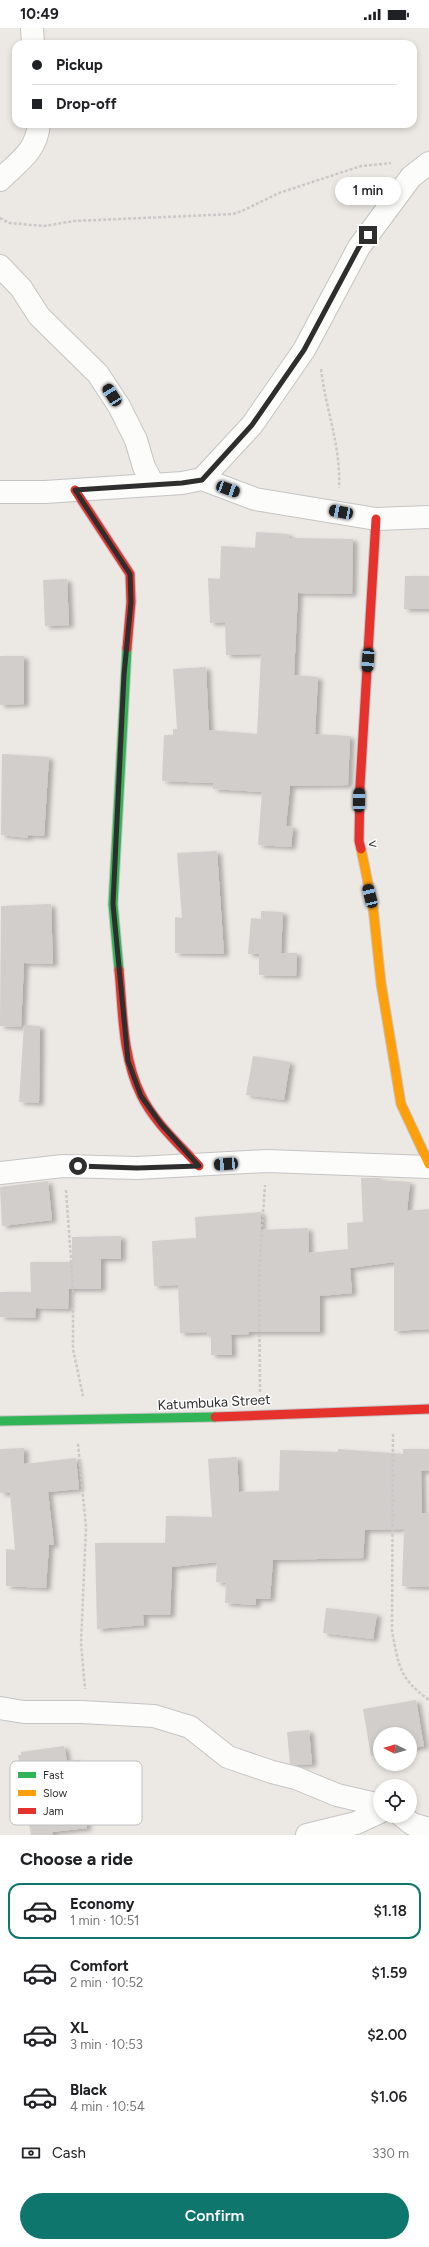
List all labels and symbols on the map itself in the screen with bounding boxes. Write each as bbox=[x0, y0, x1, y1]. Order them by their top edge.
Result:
callout: 1 min bbox=[335, 177, 401, 205]
route end bbox=[359, 226, 377, 244]
car bbox=[100, 382, 124, 408]
car bbox=[215, 479, 241, 499]
car bbox=[328, 504, 354, 520]
car bbox=[361, 648, 375, 672]
car bbox=[353, 788, 365, 812]
street label: v bbox=[365, 839, 383, 850]
car bbox=[361, 883, 379, 909]
route start bbox=[69, 1157, 87, 1175]
car bbox=[214, 1157, 238, 1171]
street label: Katumbuka Street bbox=[157, 1391, 271, 1414]
north arrow bbox=[373, 1727, 417, 1771]
legend bbox=[10, 1761, 142, 1825]
text: Fast bbox=[43, 1769, 64, 1782]
text: Slow bbox=[43, 1787, 67, 1800]
text: Jam bbox=[43, 1805, 64, 1818]

